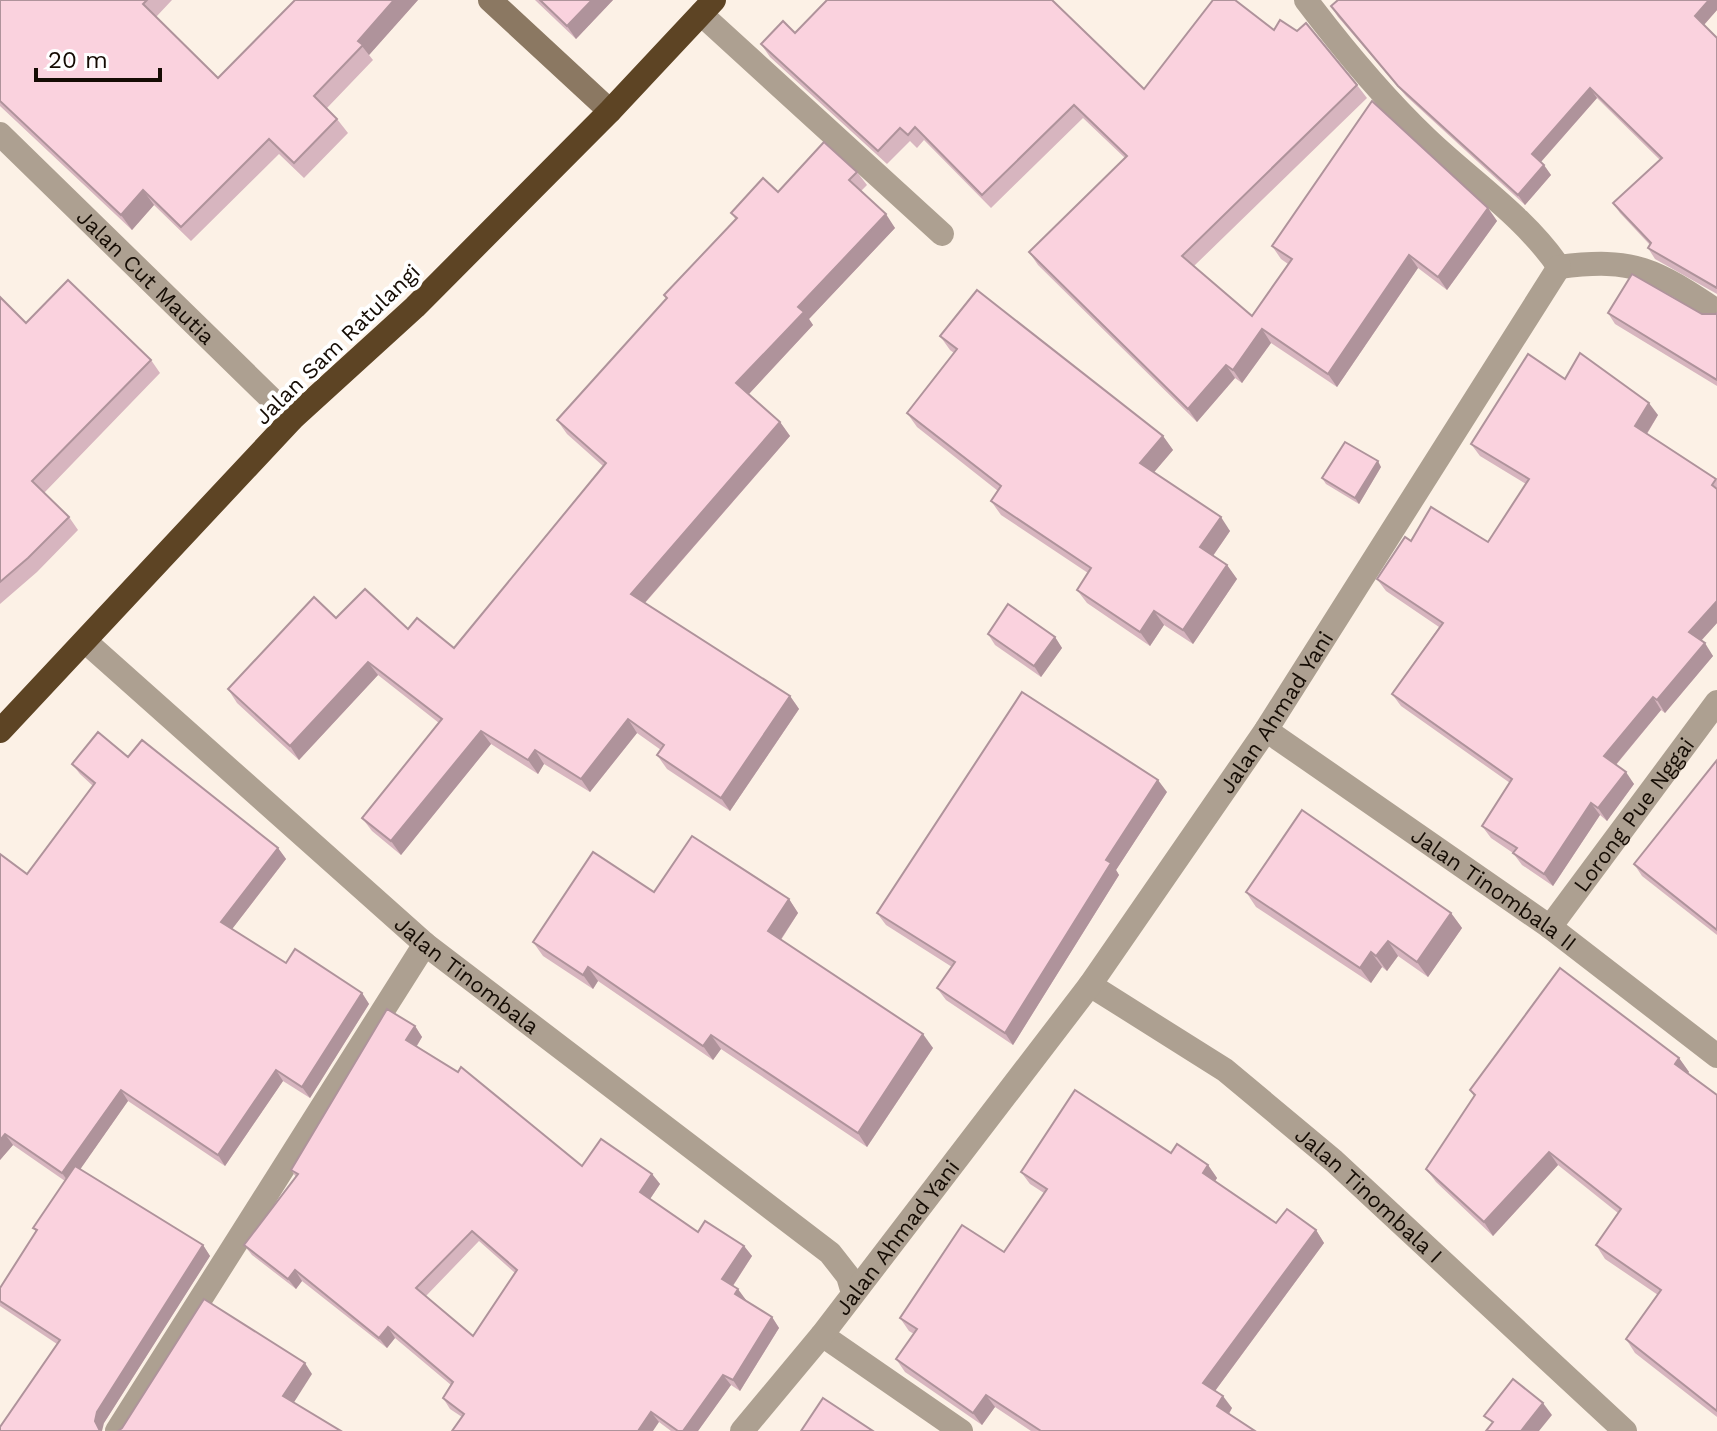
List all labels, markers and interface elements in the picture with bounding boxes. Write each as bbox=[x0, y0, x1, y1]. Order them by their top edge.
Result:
scale bar bbox=[36, 32, 160, 82]
text: 20 m bbox=[48, 46, 108, 74]
street label: Jalan Cut Mautia bbox=[72, 204, 220, 350]
street label: Jalan Sam Ratulangi bbox=[250, 259, 425, 430]
street label: Jalan Ahmad Yani bbox=[1214, 627, 1338, 798]
street label: Lorong Pue Nggai bbox=[1568, 733, 1699, 897]
street label: Jalan Tinombala II bbox=[1406, 823, 1581, 956]
street label: Jalan Tinombala bbox=[389, 911, 544, 1039]
street label: Jalan Tinombala I bbox=[1290, 1122, 1447, 1268]
street label: Jalan Ahmad Yani bbox=[830, 1155, 964, 1320]

